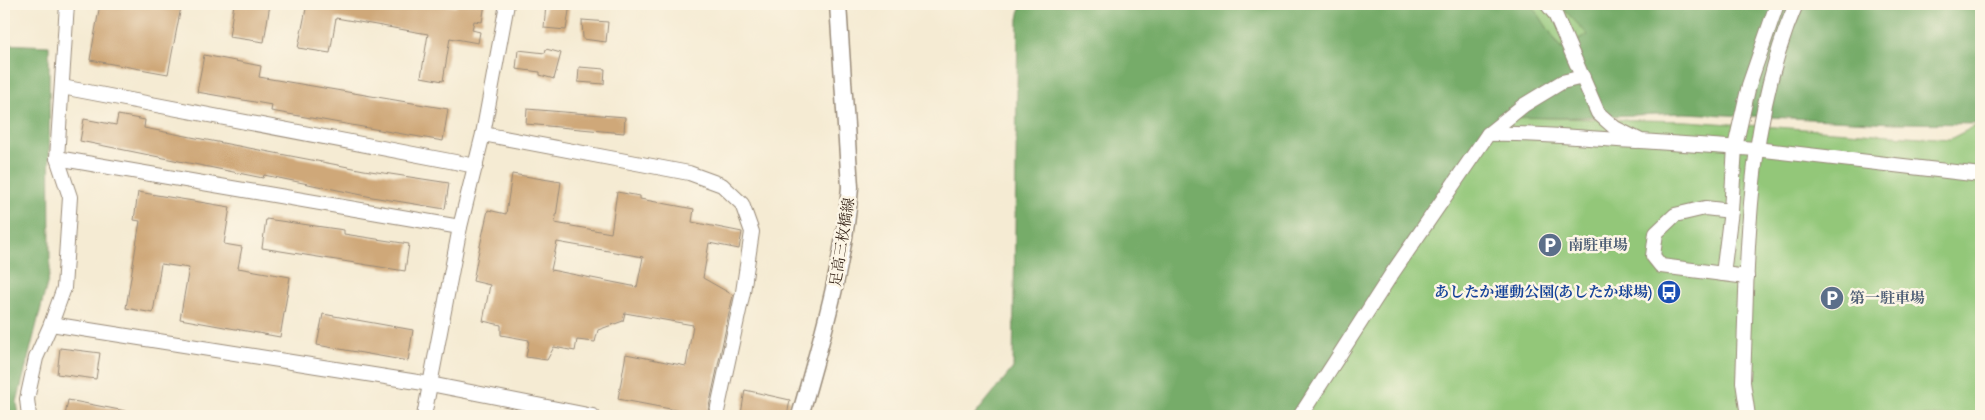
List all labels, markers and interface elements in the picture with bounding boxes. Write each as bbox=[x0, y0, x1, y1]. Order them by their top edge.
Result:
street label: 足高三枚橋線 bbox=[826, 196, 859, 288]
parking icon: 南駐車場 bbox=[1537, 232, 1563, 258]
place label: 南駐車場 bbox=[1568, 236, 1628, 255]
bus stop icon: あしたか運動公園(あしたか球場) bbox=[1656, 279, 1682, 305]
place label: あしたか運動公園(あしたか球場) bbox=[1434, 283, 1652, 302]
parking icon: 第一駐車場 bbox=[1819, 285, 1845, 311]
place label: 第一駐車場 bbox=[1850, 289, 1925, 308]

